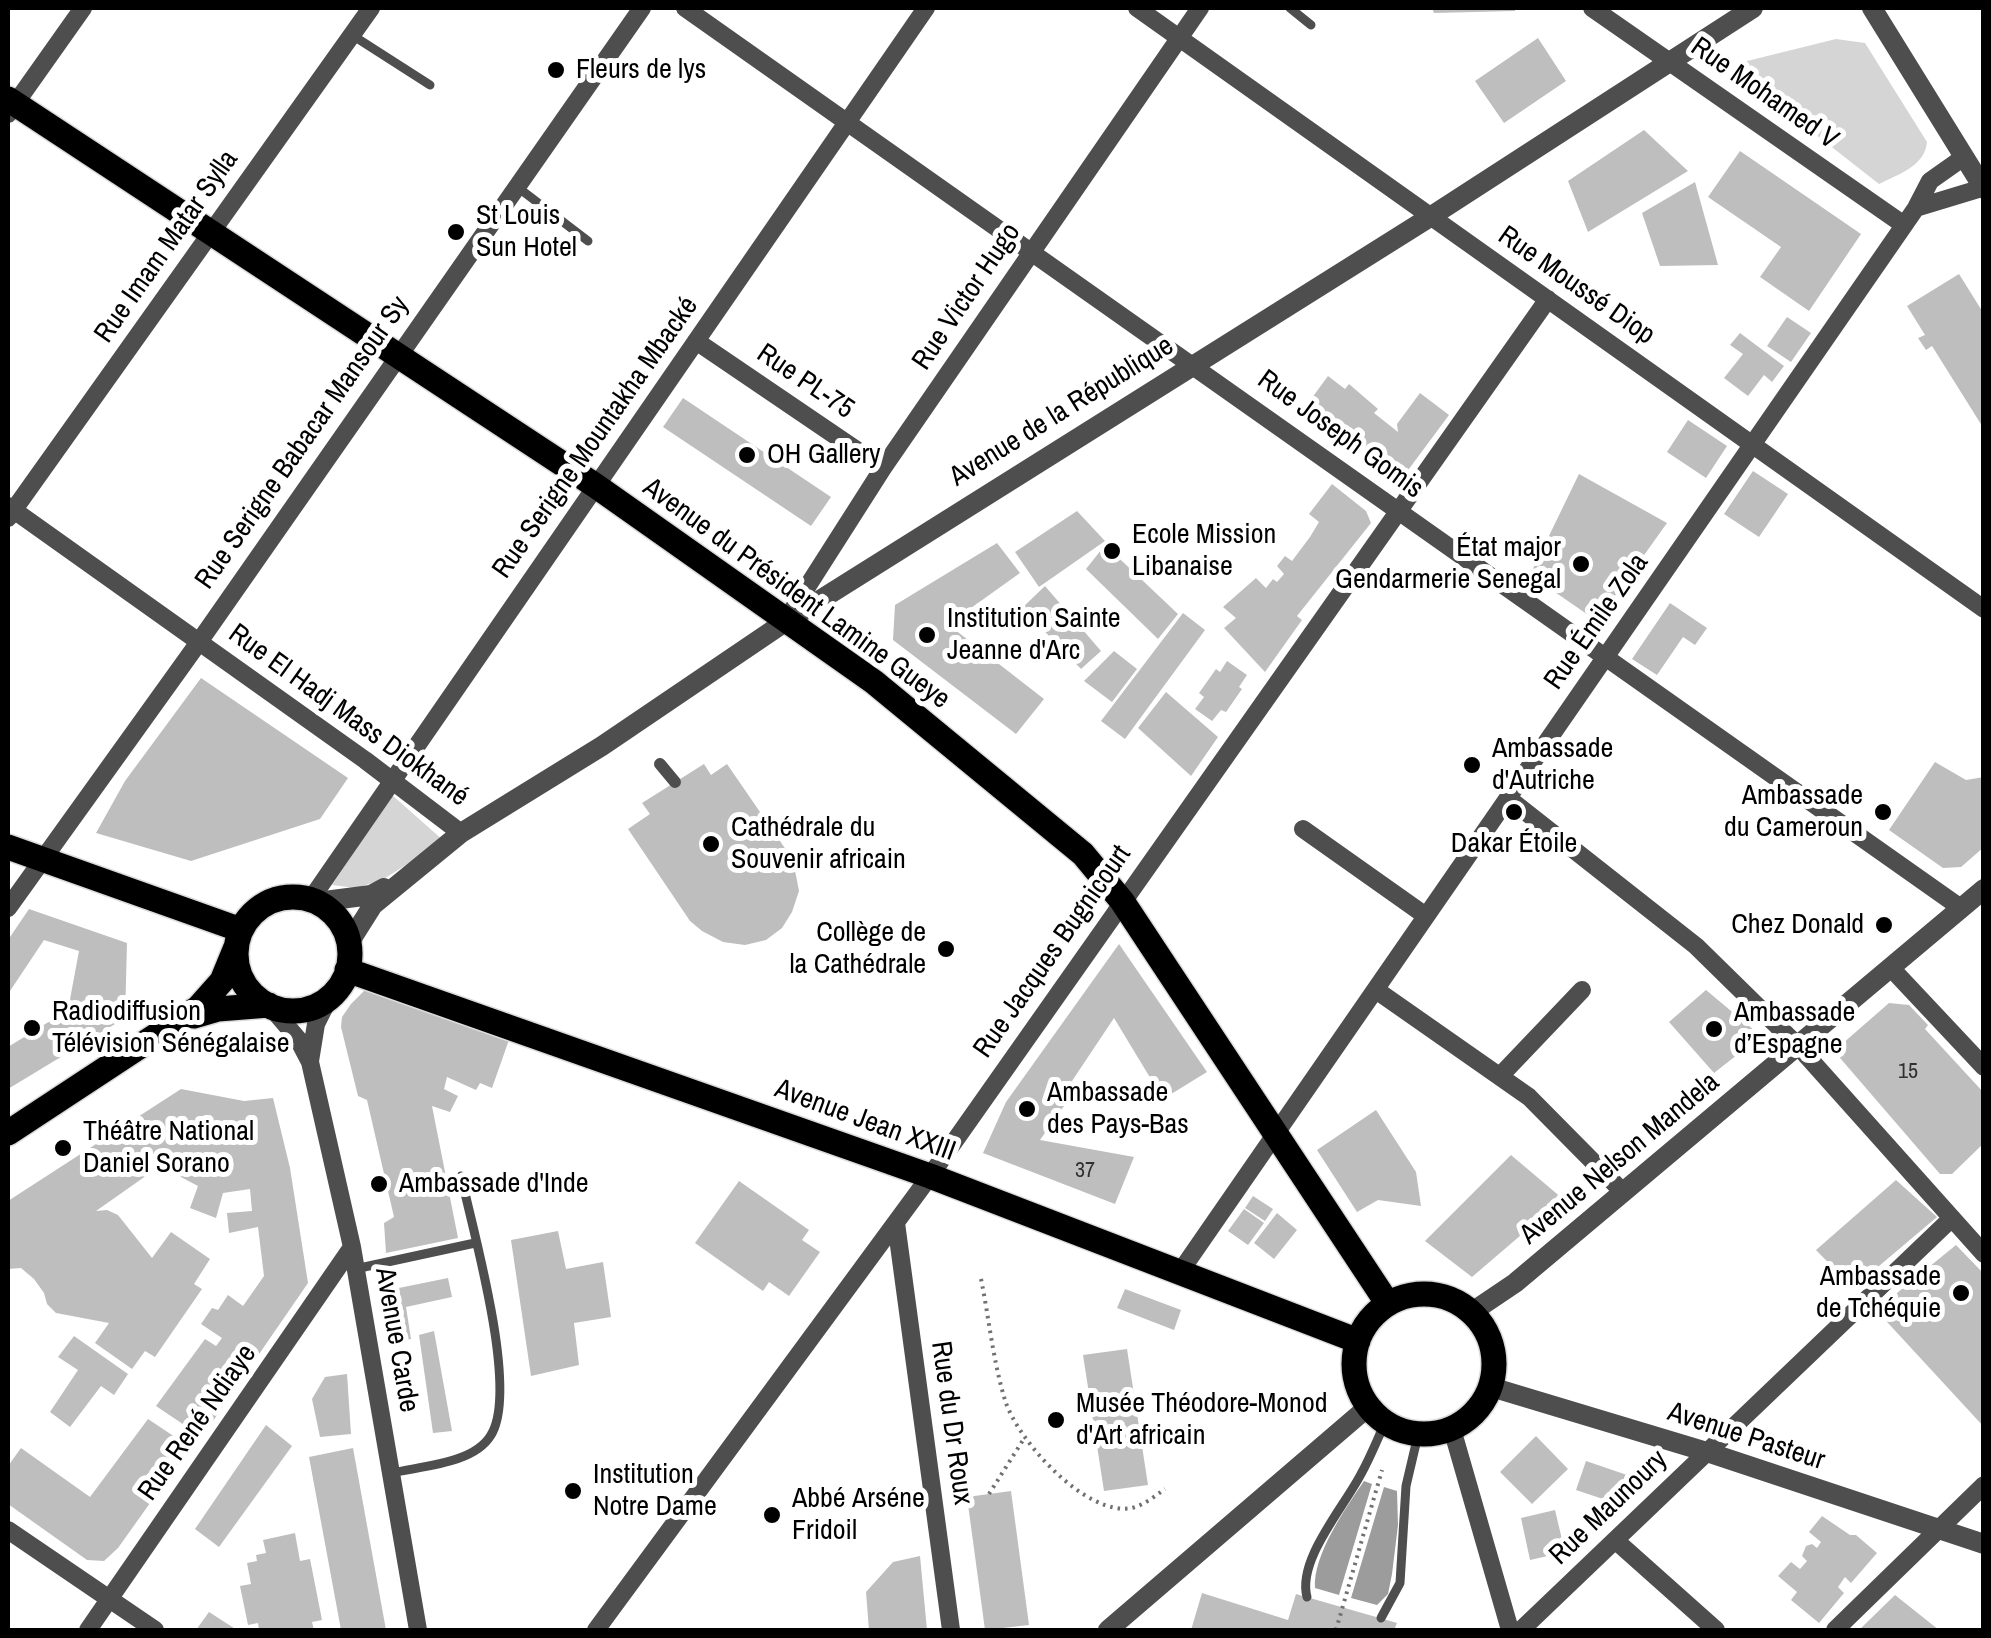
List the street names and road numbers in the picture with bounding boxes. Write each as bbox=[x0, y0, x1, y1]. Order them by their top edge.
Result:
street label: Rue Mohamed V bbox=[1684, 31, 1844, 157]
street label: Rue Imam Matar Sylla bbox=[88, 144, 246, 350]
street label: Rue Victor Hugo bbox=[906, 217, 1028, 377]
street label: Rue Moussé Diop bbox=[1491, 220, 1661, 352]
street label: Rue Serigne Babacar Mansour Sy bbox=[189, 290, 417, 596]
street label: Rue Serigne Mountakha Mbacké bbox=[486, 291, 706, 585]
street label: Avenue de la République bbox=[944, 330, 1180, 494]
street label: Rue PL-75 bbox=[750, 337, 860, 427]
street label: Rue Joseph Gomis bbox=[1251, 364, 1429, 506]
street label: Avenue du Président Lamine Gueye bbox=[636, 471, 956, 717]
street label: Rue Émile Zola bbox=[1538, 548, 1656, 696]
street label: Rue El Hadj Mass Diokhané bbox=[221, 618, 475, 814]
street label: Rue Jacques Bugnicourt bbox=[967, 839, 1139, 1065]
street label: Avenue Nelson Mandela bbox=[1514, 1066, 1726, 1252]
street label: Avenue Jean XXIII bbox=[770, 1073, 960, 1169]
street label: Avenue Carde bbox=[367, 1265, 425, 1415]
street label: Rue René Ndiaye bbox=[132, 1339, 264, 1507]
street label: Rue du Dr Roux bbox=[923, 1339, 979, 1507]
street label: Avenue Pasteur bbox=[1663, 1396, 1829, 1478]
street label: Rue Maunoury bbox=[1543, 1444, 1675, 1572]

